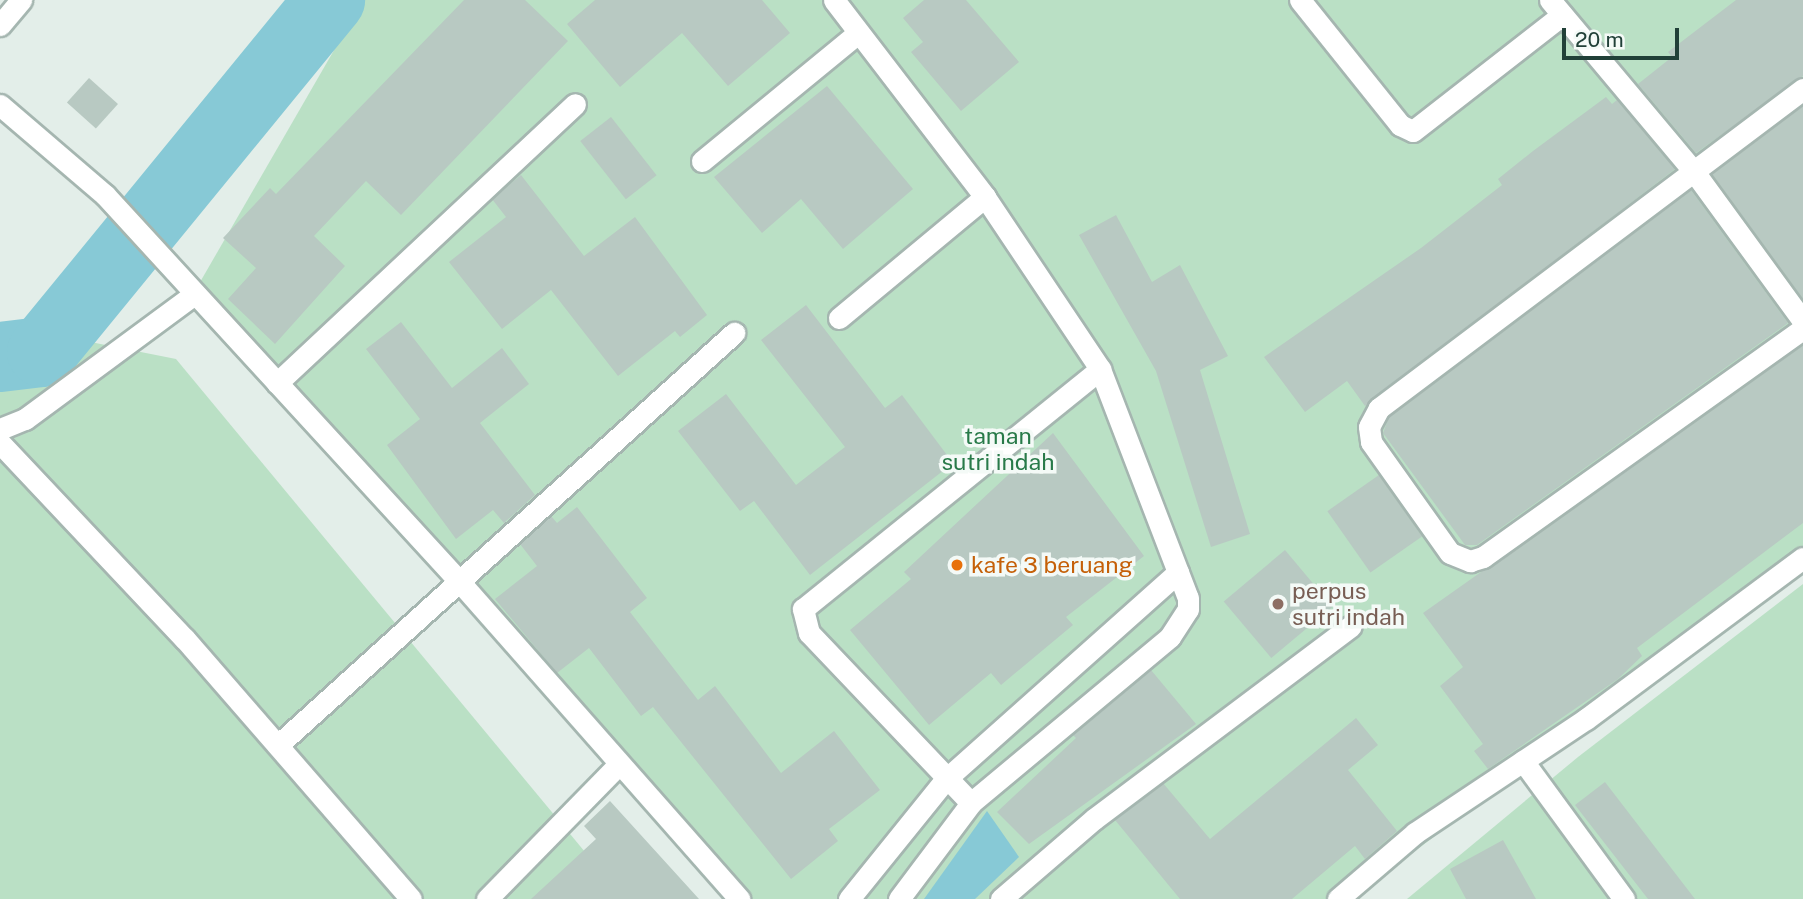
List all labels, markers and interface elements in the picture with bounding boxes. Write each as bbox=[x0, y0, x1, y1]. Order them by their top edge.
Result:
scale bar bbox=[1565, 14, 1682, 58]
text: 20 m bbox=[1575, 27, 1624, 52]
park label: taman sutri indah bbox=[941, 422, 1055, 476]
place label: kafe 3 beruang bbox=[971, 551, 1133, 579]
marker: kafe 3 beruang bbox=[949, 557, 965, 573]
place label: perpus sutri indah bbox=[1292, 577, 1405, 631]
marker: perpus sutri indah bbox=[1270, 596, 1286, 612]

